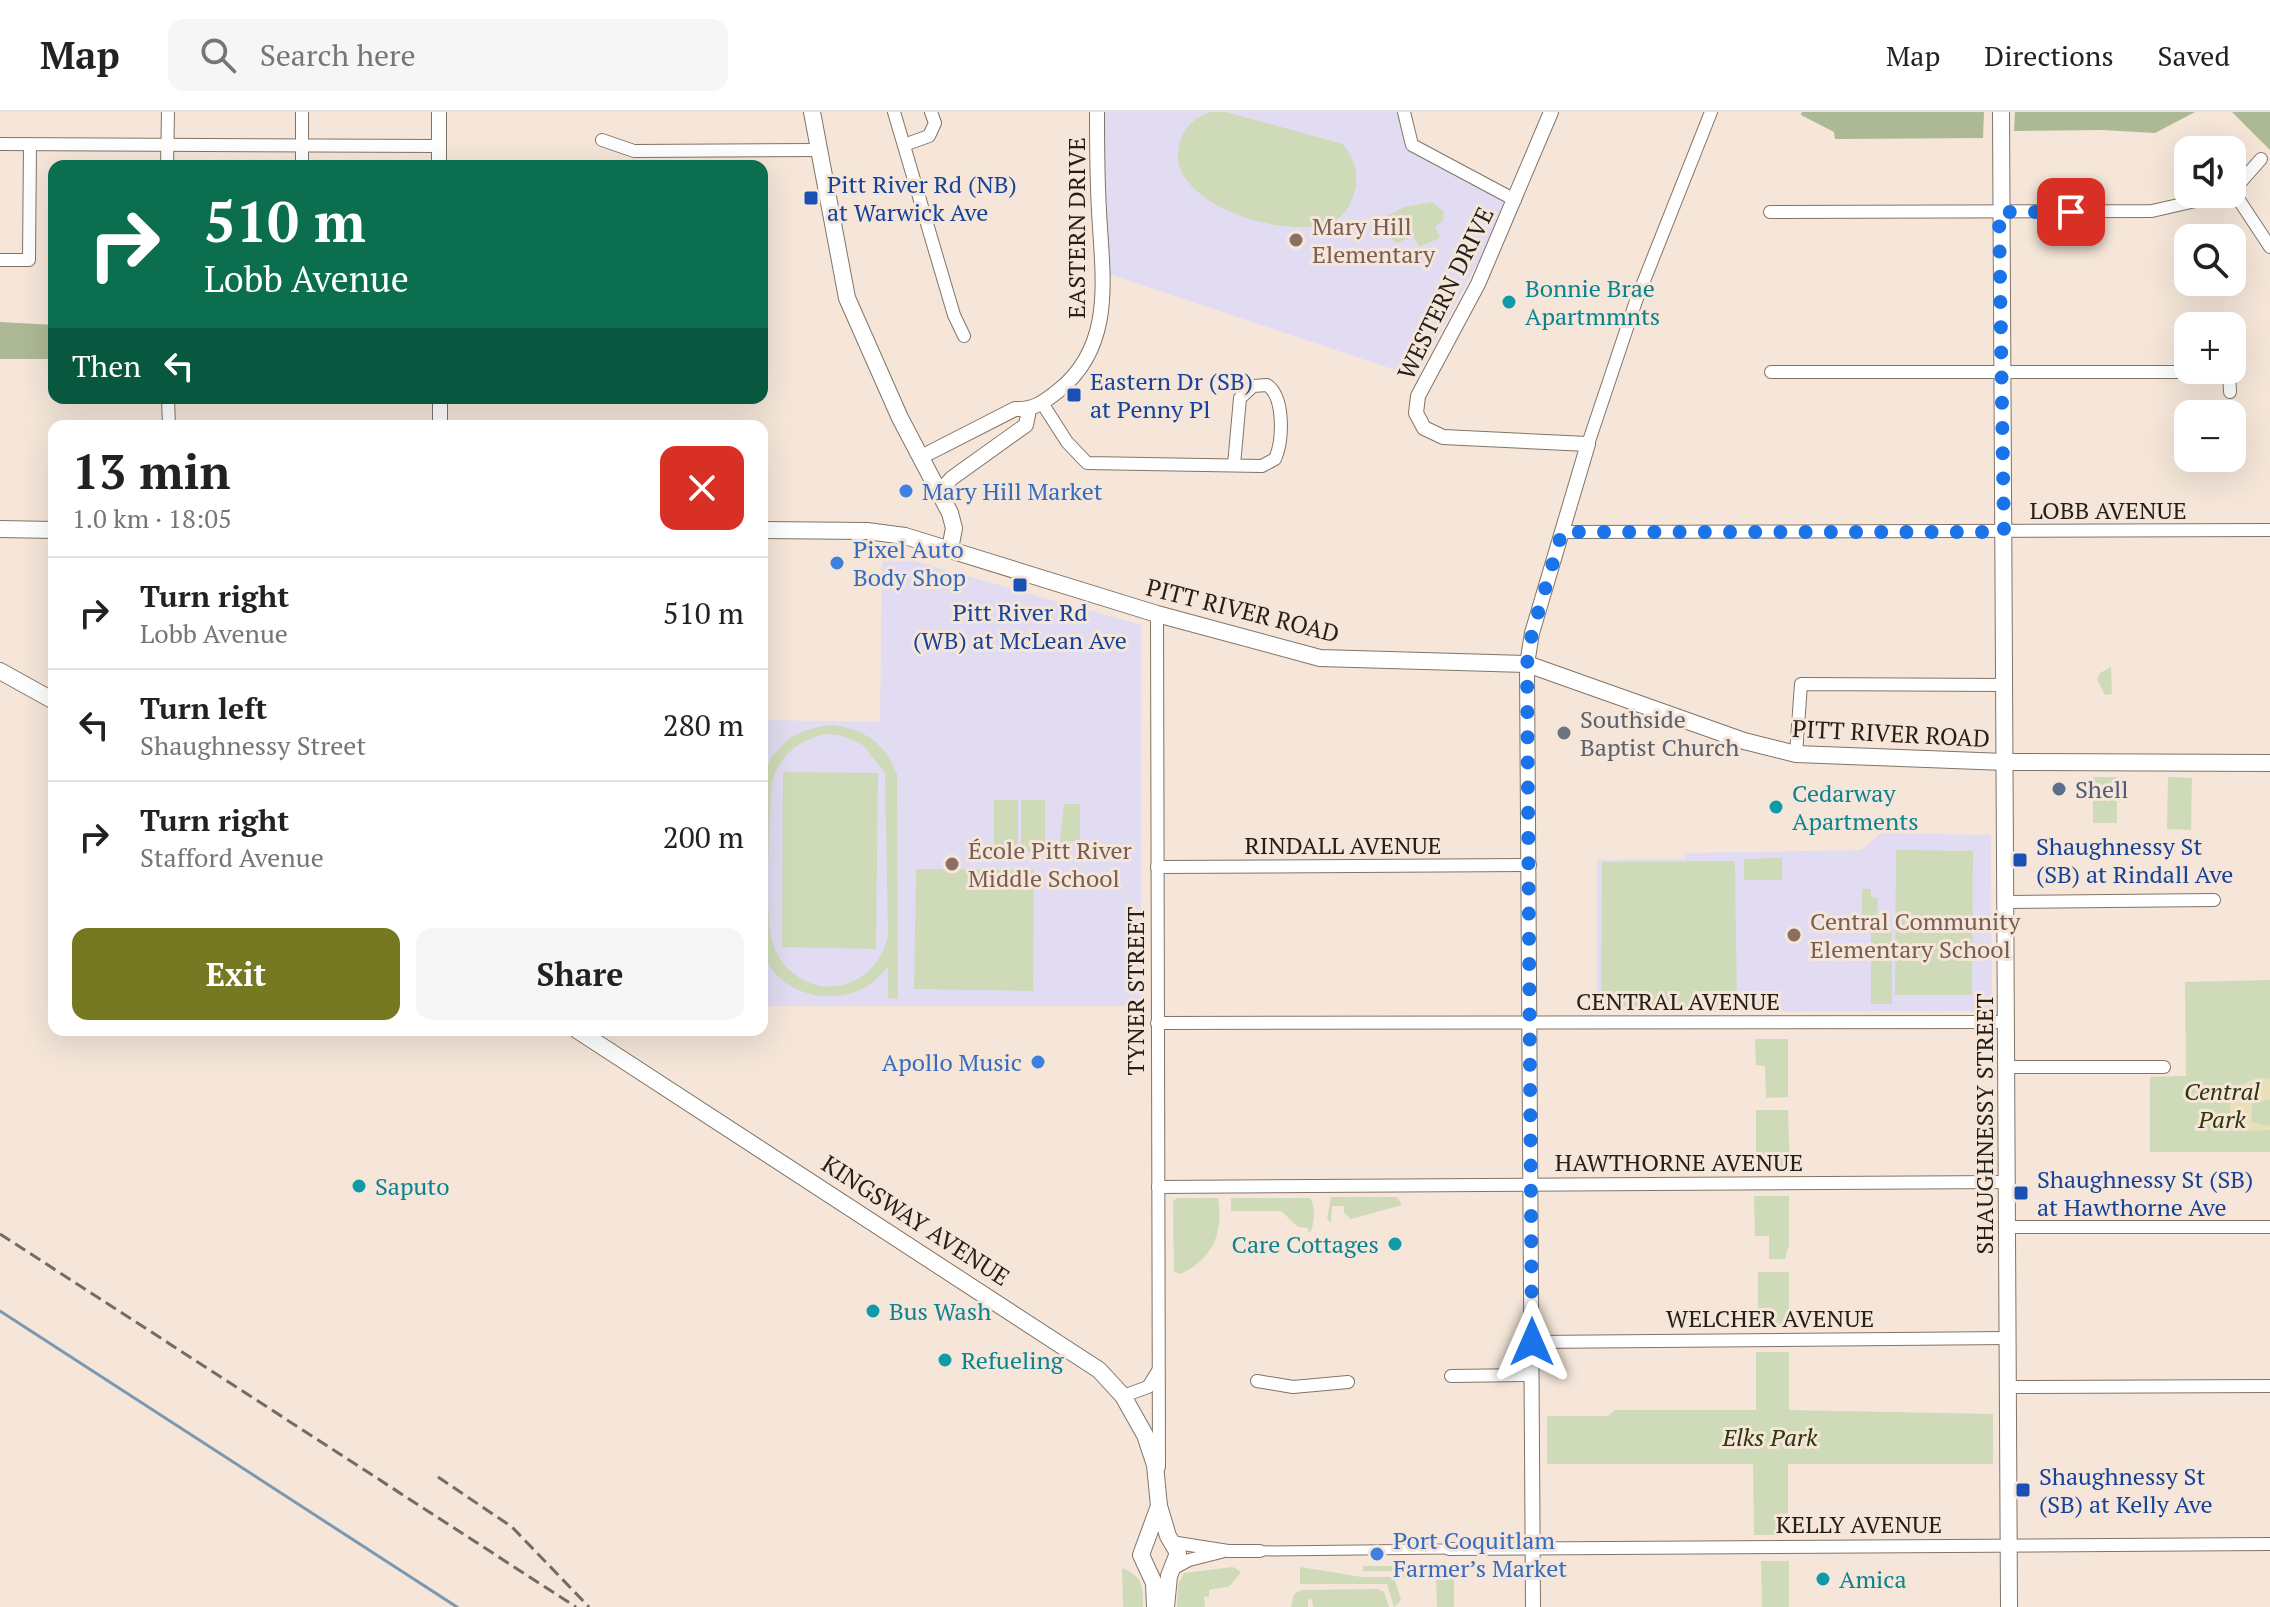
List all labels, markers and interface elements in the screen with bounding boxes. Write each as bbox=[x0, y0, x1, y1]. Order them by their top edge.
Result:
search box bbox=[168, 19, 728, 91]
text: Map bbox=[40, 30, 120, 80]
icon: search bbox=[196, 33, 240, 77]
text: Search here bbox=[260, 35, 416, 75]
text: Map bbox=[1886, 37, 1940, 74]
text: Directions bbox=[1984, 37, 2114, 74]
text: Saved bbox=[2158, 37, 2230, 74]
map controls bbox=[2174, 136, 2246, 472]
button: sound bbox=[2174, 136, 2246, 208]
street label: EASTERN DRIVE bbox=[1060, 137, 1092, 319]
place label: Pitt River Rd (NB) at Warwick Ave bbox=[827, 168, 1017, 228]
pin bbox=[2037, 178, 2105, 246]
text: 510 m bbox=[204, 184, 366, 258]
marker: Pitt River Rd (NB) at Warwick Ave bbox=[802, 189, 820, 207]
icon: arrive bbox=[2049, 190, 2093, 234]
icon: right bbox=[72, 192, 176, 296]
street label: WESTERN DRIVE bbox=[1389, 202, 1501, 384]
place label: Mary Hill Elementary bbox=[1312, 210, 1436, 270]
button: search bbox=[2174, 224, 2246, 296]
marker: Mary Hill Elementary bbox=[1287, 231, 1305, 249]
text: Lobb Avenue bbox=[204, 255, 409, 302]
place label: Bonnie Brae Apartmmnts bbox=[1525, 272, 1660, 332]
marker: Bonnie Brae Apartmmnts bbox=[1500, 293, 1518, 311]
button: + bbox=[2174, 312, 2246, 384]
icon: left bbox=[157, 344, 201, 388]
text: Then bbox=[72, 346, 141, 386]
place label: Eastern Dr (SB) at Penny Pl bbox=[1090, 365, 1253, 425]
marker: Eastern Dr (SB) at Penny Pl bbox=[1065, 386, 1083, 404]
button: − bbox=[2174, 400, 2246, 472]
text: 13 min bbox=[72, 439, 230, 503]
button: close bbox=[660, 446, 744, 530]
place label: Mary Hill Market bbox=[922, 475, 1103, 507]
marker: Mary Hill Market bbox=[897, 482, 915, 500]
street label: LOBB AVENUE bbox=[2029, 494, 2187, 526]
text: 1.0 km · 18:05 bbox=[72, 501, 232, 535]
place label: Pixel Auto Body Shop bbox=[853, 533, 966, 593]
marker: Pixel Auto Body Shop bbox=[828, 554, 846, 572]
street label: PITT RIVER ROAD bbox=[1143, 571, 1343, 649]
text: Turn right bbox=[140, 576, 289, 616]
marker: Pitt River Rd (WB) at McLean Ave bbox=[1011, 576, 1029, 594]
icon: right bbox=[72, 591, 116, 635]
text: 510 m bbox=[663, 593, 744, 633]
place label: Pitt River Rd (WB) at McLean Ave bbox=[913, 596, 1127, 656]
text: Lobb Avenue bbox=[140, 616, 288, 650]
text: Turn left bbox=[140, 688, 267, 728]
icon: left bbox=[72, 703, 116, 747]
place label: Southside Baptist Church bbox=[1580, 703, 1739, 763]
text: 280 m bbox=[663, 705, 744, 745]
street label: PITT RIVER ROAD bbox=[1791, 712, 1991, 754]
marker: Southside Baptist Church bbox=[1555, 724, 1573, 742]
text: Shaughnessy Street bbox=[140, 728, 366, 762]
place label: Shell bbox=[2075, 773, 2128, 805]
place label: Cedarway Apartments bbox=[1792, 777, 1919, 837]
marker: Shell bbox=[2050, 780, 2068, 798]
marker: Cedarway Apartments bbox=[1767, 798, 1785, 816]
text: Turn right bbox=[140, 800, 289, 840]
icon: right bbox=[72, 815, 116, 859]
text: 200 m bbox=[663, 817, 744, 857]
street label: RINDALL AVENUE bbox=[1244, 829, 1442, 861]
place label: Shaughnessy St (SB) at Rindall Ave bbox=[2036, 830, 2233, 890]
place label: École Pitt River Middle School bbox=[968, 834, 1133, 894]
text: Stafford Avenue bbox=[140, 840, 324, 874]
marker: Shaughnessy St (SB) at Rindall Ave bbox=[2011, 851, 2029, 869]
marker: École Pitt River Middle School bbox=[943, 855, 961, 873]
place label: Central Community Elementary School bbox=[1810, 905, 2021, 965]
street label: TYNER STREET bbox=[1119, 906, 1151, 1075]
marker: Central Community Elementary School bbox=[1785, 926, 1803, 944]
button: Exit bbox=[72, 928, 400, 1020]
button: Share bbox=[416, 928, 744, 1020]
street label: CENTRAL AVENUE bbox=[1576, 985, 1780, 1017]
street label: SHAUGHNESSY STREET bbox=[1968, 993, 2000, 1255]
place label: Apollo Music bbox=[882, 1046, 1022, 1078]
marker: Apollo Music bbox=[1029, 1053, 1047, 1071]
park label: Central Park bbox=[2184, 1075, 2260, 1135]
street label: HAWTHORNE AVENUE bbox=[1555, 1146, 1803, 1178]
street label: KINGSWAY AVENUE bbox=[816, 1147, 1016, 1293]
place label: Shaughnessy St (SB) at Hawthorne Ave bbox=[2037, 1163, 2253, 1223]
place label: Saputo bbox=[375, 1170, 450, 1202]
marker: Saputo bbox=[350, 1177, 368, 1195]
marker: Shaughnessy St (SB) at Hawthorne Ave bbox=[2012, 1184, 2030, 1202]
place label: Care Cottages bbox=[1231, 1228, 1379, 1260]
marker: Care Cottages bbox=[1386, 1235, 1404, 1253]
place label: Bus Wash bbox=[889, 1295, 991, 1327]
position arrow bbox=[1490, 1300, 1574, 1384]
marker: Bus Wash bbox=[864, 1302, 882, 1320]
street label: WELCHER AVENUE bbox=[1666, 1302, 1874, 1334]
place label: Refueling bbox=[961, 1344, 1064, 1376]
marker: Refueling bbox=[936, 1351, 954, 1369]
park label: Elks Park bbox=[1721, 1421, 1818, 1453]
place label: Shaughnessy St (SB) at Kelly Ave bbox=[2039, 1460, 2213, 1520]
marker: Shaughnessy St (SB) at Kelly Ave bbox=[2014, 1481, 2032, 1499]
street label: KELLY AVENUE bbox=[1776, 1508, 1942, 1540]
place label: Port Coquitlam Farmer’s Market bbox=[1393, 1524, 1567, 1584]
marker: Port Coquitlam Farmer’s Market bbox=[1368, 1545, 1386, 1563]
place label: Amica bbox=[1839, 1563, 1907, 1595]
marker: Amica bbox=[1814, 1570, 1832, 1588]

